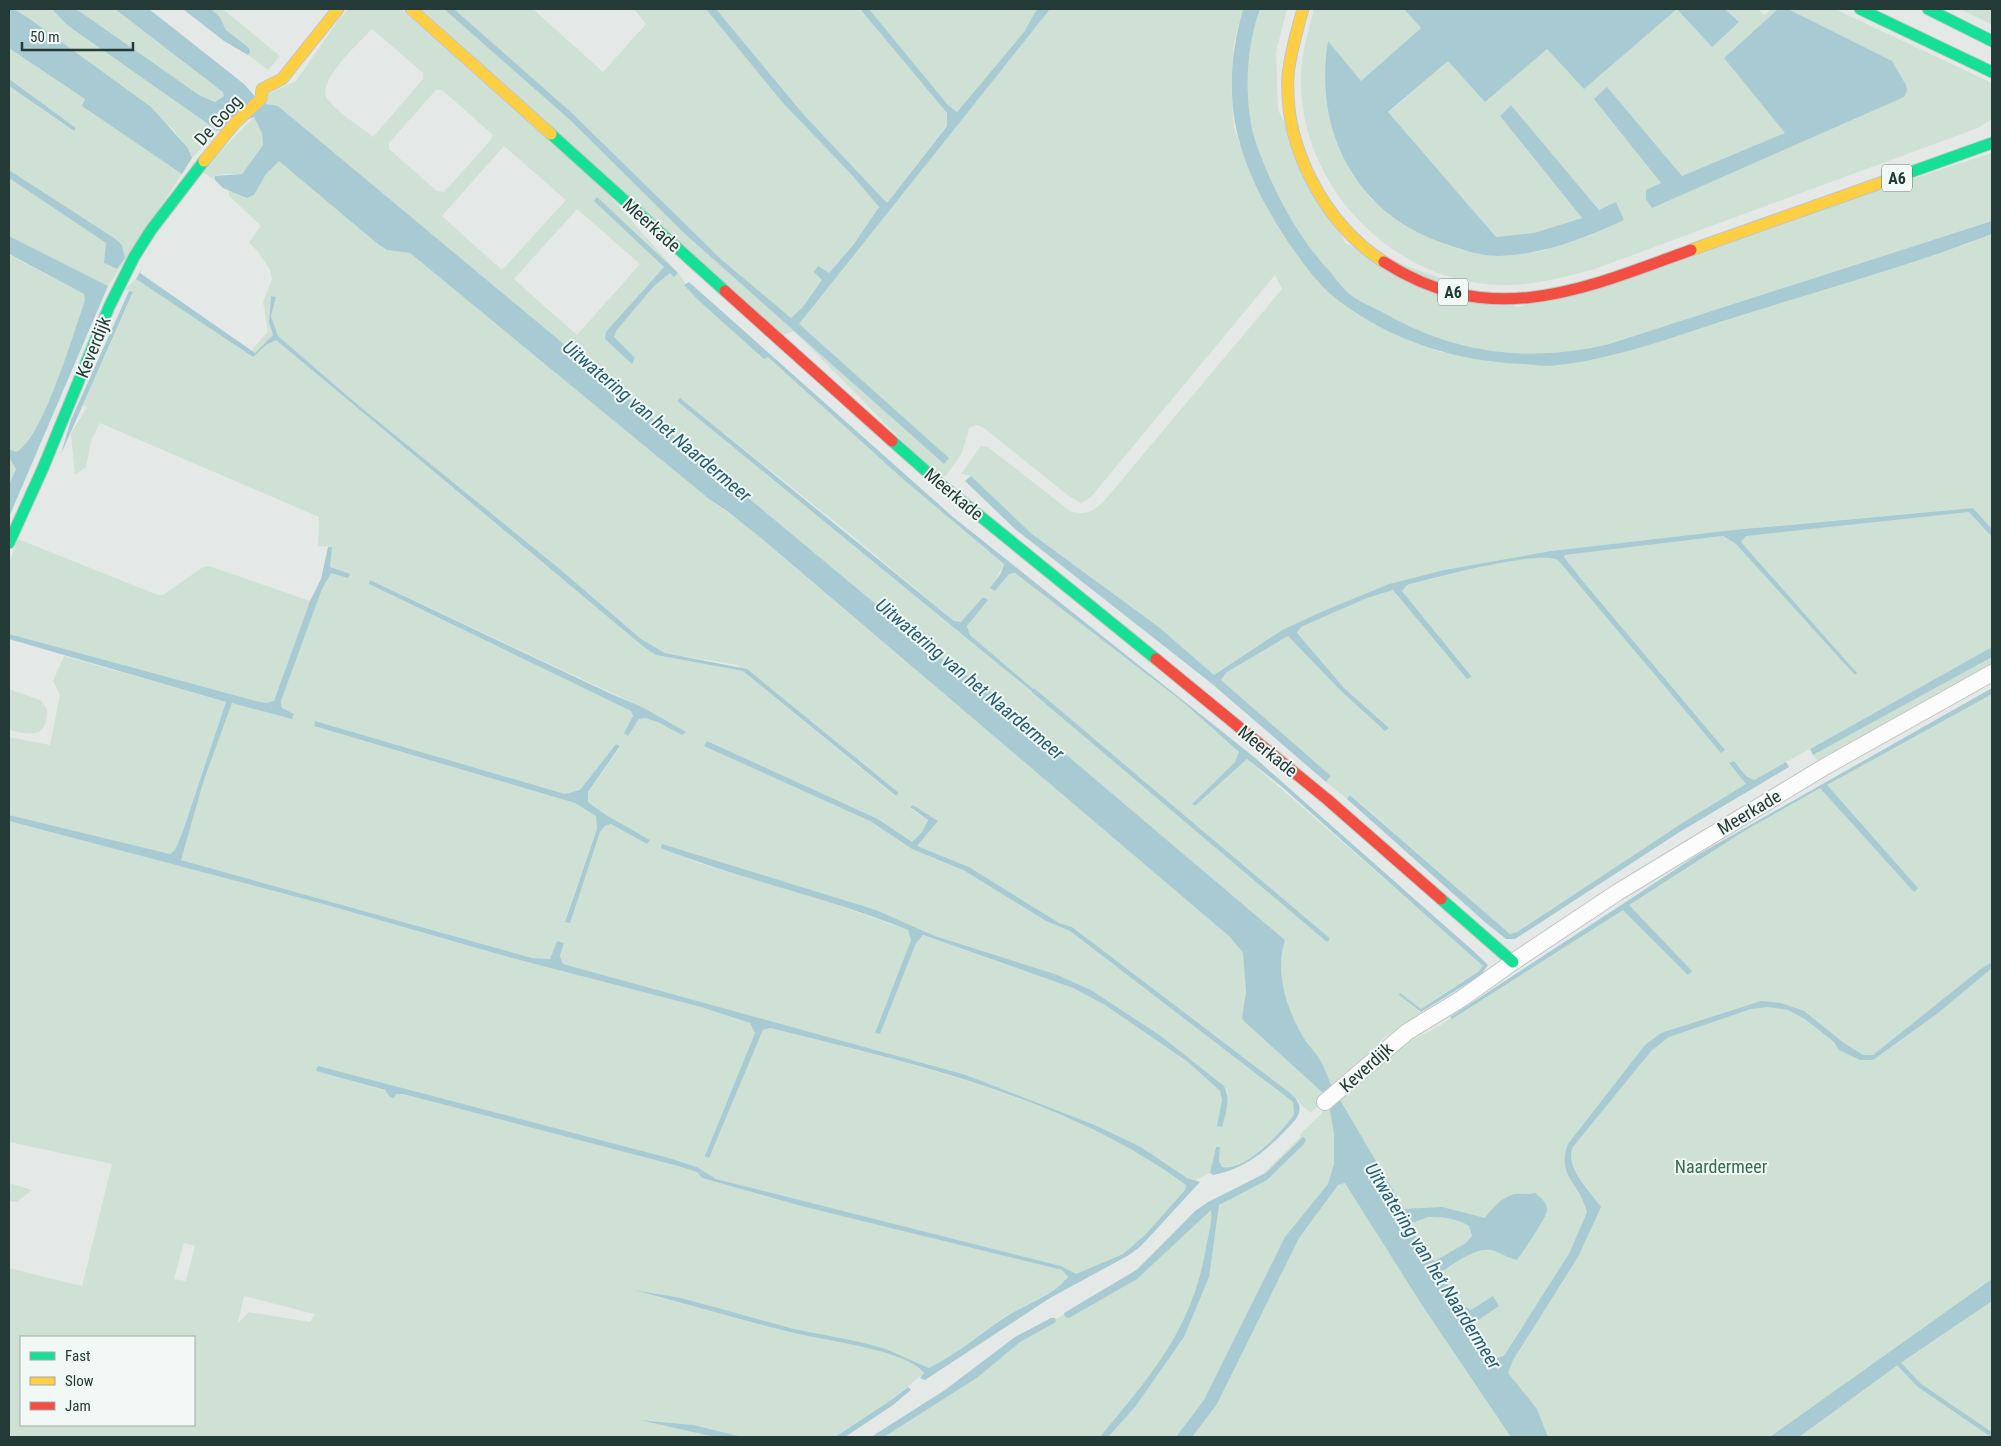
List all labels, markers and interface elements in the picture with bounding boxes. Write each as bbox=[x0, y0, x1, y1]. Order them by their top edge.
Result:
scale bar bbox=[22, 20, 134, 52]
text: 50 m bbox=[30, 28, 60, 46]
street label: De Goog bbox=[190, 91, 246, 149]
road number: A6 bbox=[1882, 164, 1912, 192]
street label: Meerkade bbox=[619, 194, 685, 256]
road number: A6 bbox=[1438, 278, 1468, 306]
street label: Keverdijk bbox=[71, 313, 115, 381]
water label: Uitwatering van het Naardermeer bbox=[558, 335, 756, 507]
street label: Meerkade bbox=[920, 463, 988, 525]
water label: Uitwatering van het Naardermeer bbox=[871, 593, 1069, 765]
street label: Meerkade bbox=[1234, 721, 1302, 781]
street label: Meerkade bbox=[1714, 785, 1784, 839]
street label: Keverdijk bbox=[1335, 1038, 1397, 1096]
park label: Naardermeer bbox=[1675, 1156, 1768, 1177]
water label: Uitwatering van het Naardermeer bbox=[1360, 1159, 1506, 1374]
legend bbox=[20, 1336, 195, 1426]
text: Fast bbox=[65, 1347, 90, 1365]
text: Slow bbox=[65, 1372, 94, 1390]
text: Jam bbox=[65, 1397, 91, 1415]

